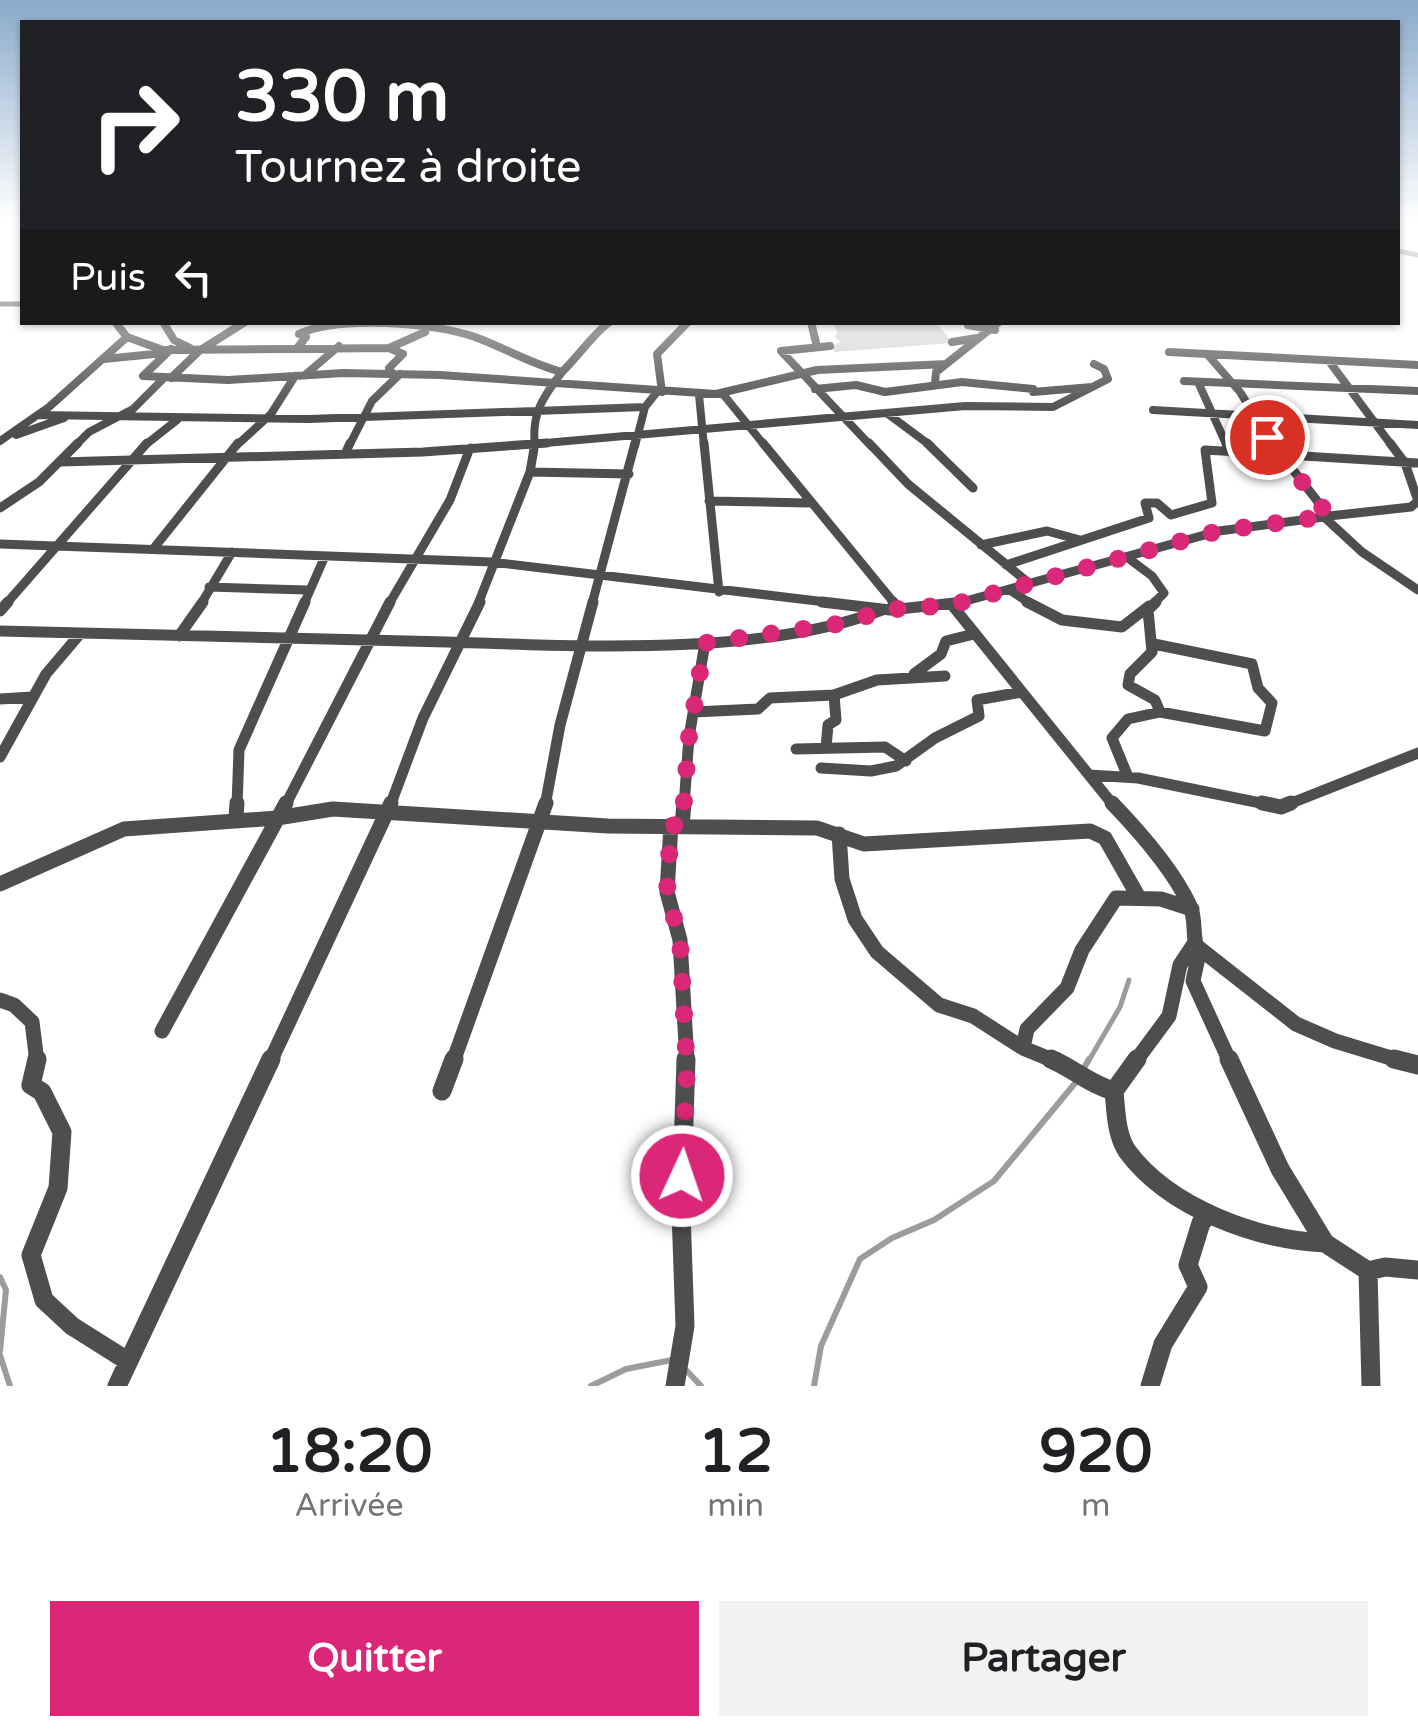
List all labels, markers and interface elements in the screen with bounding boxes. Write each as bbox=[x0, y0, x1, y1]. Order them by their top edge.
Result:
text: 330 m bbox=[235, 56, 449, 140]
icon: right bbox=[70, 60, 200, 190]
text: Tournez à droite bbox=[235, 141, 581, 195]
icon: left bbox=[166, 250, 221, 305]
text: Puis bbox=[70, 255, 146, 301]
pin bbox=[1225, 395, 1310, 480]
icon: arrive bbox=[1240, 410, 1295, 465]
position arrow bbox=[630, 1124, 734, 1228]
text: 18:20 bbox=[266, 1416, 432, 1488]
text: 12 bbox=[698, 1416, 773, 1488]
text: 920 bbox=[1039, 1416, 1152, 1488]
text: Arrivée bbox=[294, 1487, 404, 1525]
text: min bbox=[707, 1487, 764, 1525]
text: m bbox=[1081, 1487, 1110, 1525]
button: Quitter bbox=[50, 1601, 699, 1716]
button: Partager bbox=[719, 1601, 1368, 1716]

